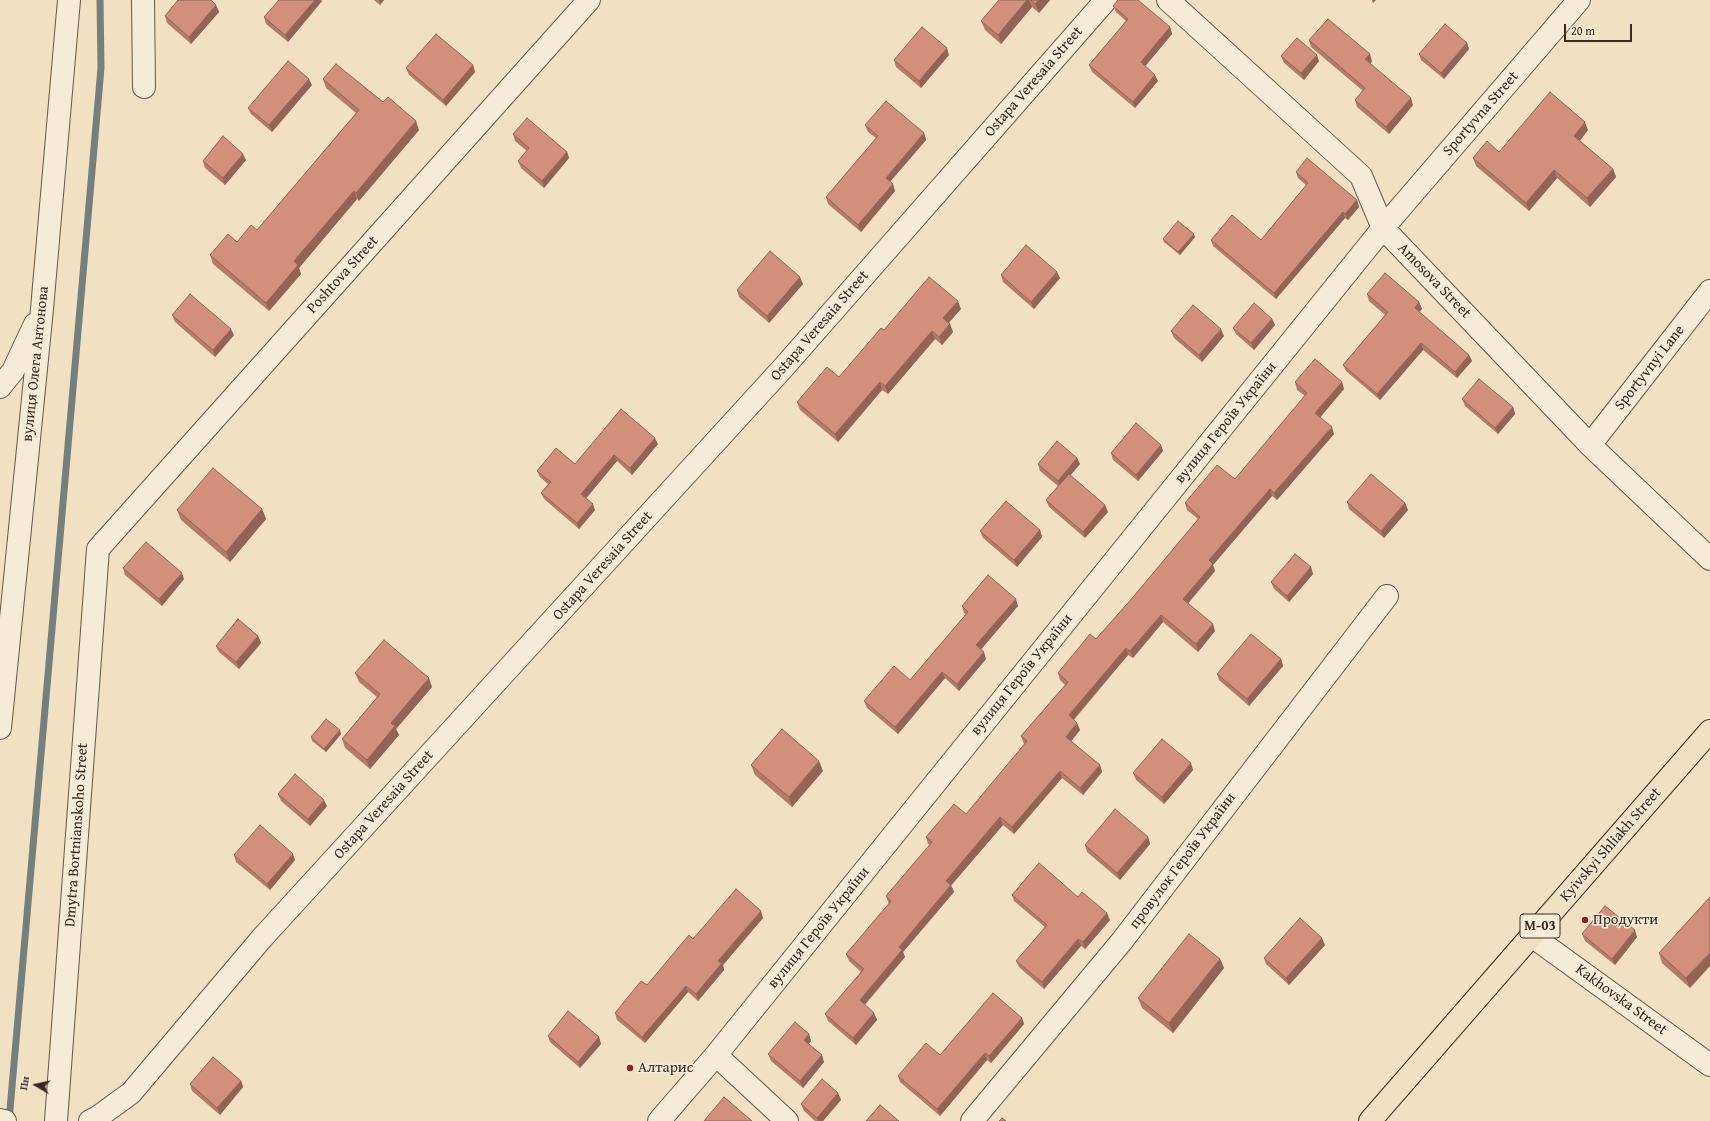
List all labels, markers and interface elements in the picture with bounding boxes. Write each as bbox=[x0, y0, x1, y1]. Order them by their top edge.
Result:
scale bar bbox=[1566, 16, 1634, 42]
text: 20 m bbox=[1571, 22, 1595, 39]
street label: Ostapa Veresaia Street bbox=[981, 23, 1087, 141]
street label: Sportyvna Street bbox=[1439, 68, 1523, 160]
street label: Poshtova Street bbox=[303, 232, 383, 318]
street label: Amosova Street bbox=[1394, 240, 1474, 322]
street label: Ostapa Veresaia Street bbox=[767, 267, 873, 385]
street label: вулиця Олега Антонова bbox=[19, 285, 53, 443]
street label: Sportyvnyi Lane bbox=[1611, 322, 1689, 414]
street label: вулиця Героїв України bbox=[1171, 359, 1281, 487]
street label: Ostapa Veresaia Street bbox=[549, 508, 657, 624]
street label: вулиця Героїв України bbox=[967, 611, 1077, 739]
street label: Dmytra Bortnianskoho Street bbox=[62, 742, 92, 928]
street label: Ostapa Veresaia Street bbox=[330, 747, 438, 863]
street label: Kyivskyi Shliakh Street bbox=[1557, 784, 1665, 906]
street label: провулок Героїв України bbox=[1126, 789, 1240, 933]
street label: вулиця Героїв України bbox=[764, 864, 874, 992]
place label: Продукти bbox=[1593, 911, 1658, 929]
road number: М-03 bbox=[1520, 914, 1560, 938]
marker: Продукти bbox=[1580, 915, 1590, 925]
street label: Kakhovska Street bbox=[1572, 961, 1670, 1039]
place label: Алтарис bbox=[638, 1059, 693, 1077]
marker: Алтарис bbox=[625, 1063, 635, 1073]
north arrow bbox=[16, 1065, 56, 1105]
text: Пн bbox=[15, 1075, 33, 1091]

